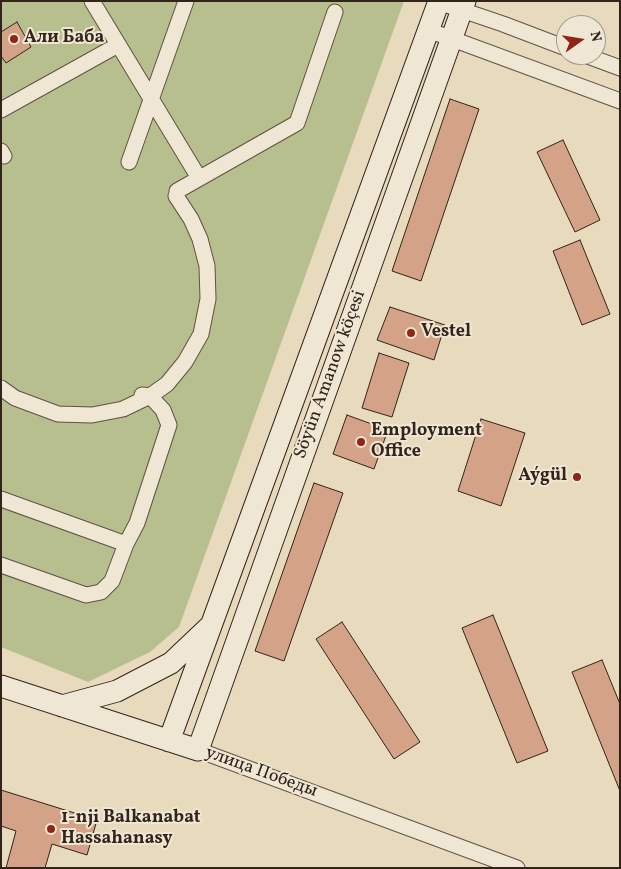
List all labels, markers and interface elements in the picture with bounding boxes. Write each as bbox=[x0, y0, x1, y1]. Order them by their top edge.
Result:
north arrow bbox=[556, 15, 606, 65]
place label: Али Баба bbox=[24, 28, 104, 50]
text: N bbox=[585, 30, 606, 44]
marker: Али Баба bbox=[8, 33, 20, 45]
street label: Söyün Amanow köçesi bbox=[290, 288, 372, 462]
place label: Vestel bbox=[421, 322, 471, 344]
marker: Vestel bbox=[405, 327, 417, 339]
place label: Employment Office bbox=[371, 421, 482, 464]
marker: Employment Office bbox=[355, 436, 367, 448]
place label: Aýgül bbox=[518, 466, 567, 488]
marker: Aýgül bbox=[571, 471, 583, 483]
street label: улица Победы bbox=[202, 743, 320, 803]
place label: 1-nji Balkanabat Hassahanasy bbox=[61, 808, 201, 851]
marker: 1-nji Balkanabat Hassahanasy bbox=[45, 823, 57, 835]

